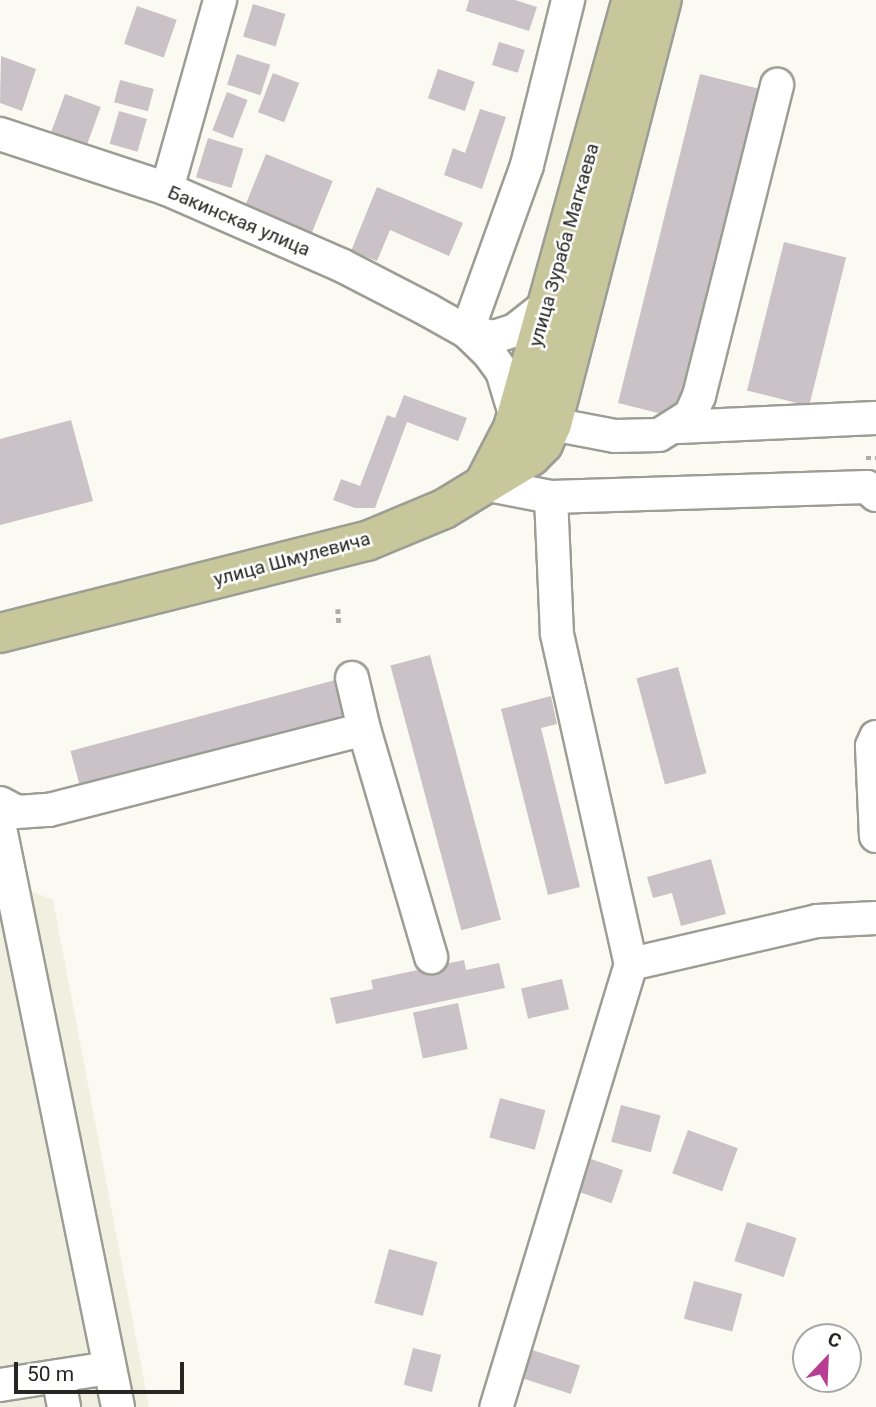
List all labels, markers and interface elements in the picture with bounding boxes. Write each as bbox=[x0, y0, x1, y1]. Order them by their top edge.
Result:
street label: улица Зураба Магкаева bbox=[524, 141, 604, 349]
street label: Бакинская улица bbox=[164, 181, 314, 261]
street label: улица Шмулевича bbox=[211, 527, 373, 591]
north arrow bbox=[792, 1323, 862, 1393]
text: С bbox=[824, 1327, 845, 1353]
scale bar bbox=[18, 1348, 187, 1392]
text: 50 m bbox=[27, 1362, 74, 1386]

